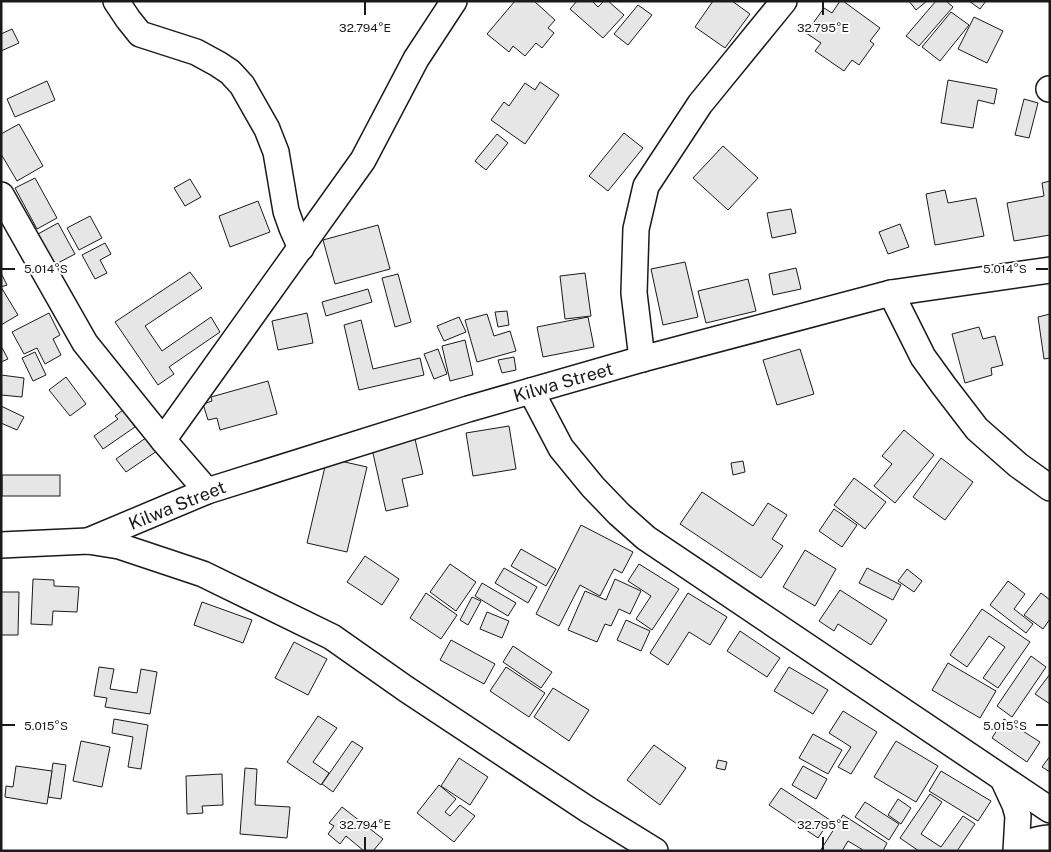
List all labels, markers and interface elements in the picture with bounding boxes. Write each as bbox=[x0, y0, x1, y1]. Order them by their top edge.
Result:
text: 32.794°E bbox=[339, 21, 391, 35]
text: 32.795°E bbox=[797, 21, 849, 35]
text: 5.014°S bbox=[24, 262, 68, 276]
text: 5.014°S bbox=[983, 262, 1027, 276]
street label: Kilwa Street bbox=[511, 358, 615, 406]
street label: Kilwa Street bbox=[125, 476, 229, 534]
text: 5.015°S bbox=[24, 719, 68, 733]
text: 5.015°S bbox=[983, 719, 1027, 733]
text: 32.794°E bbox=[339, 818, 391, 832]
text: 32.795°E bbox=[797, 818, 849, 832]

